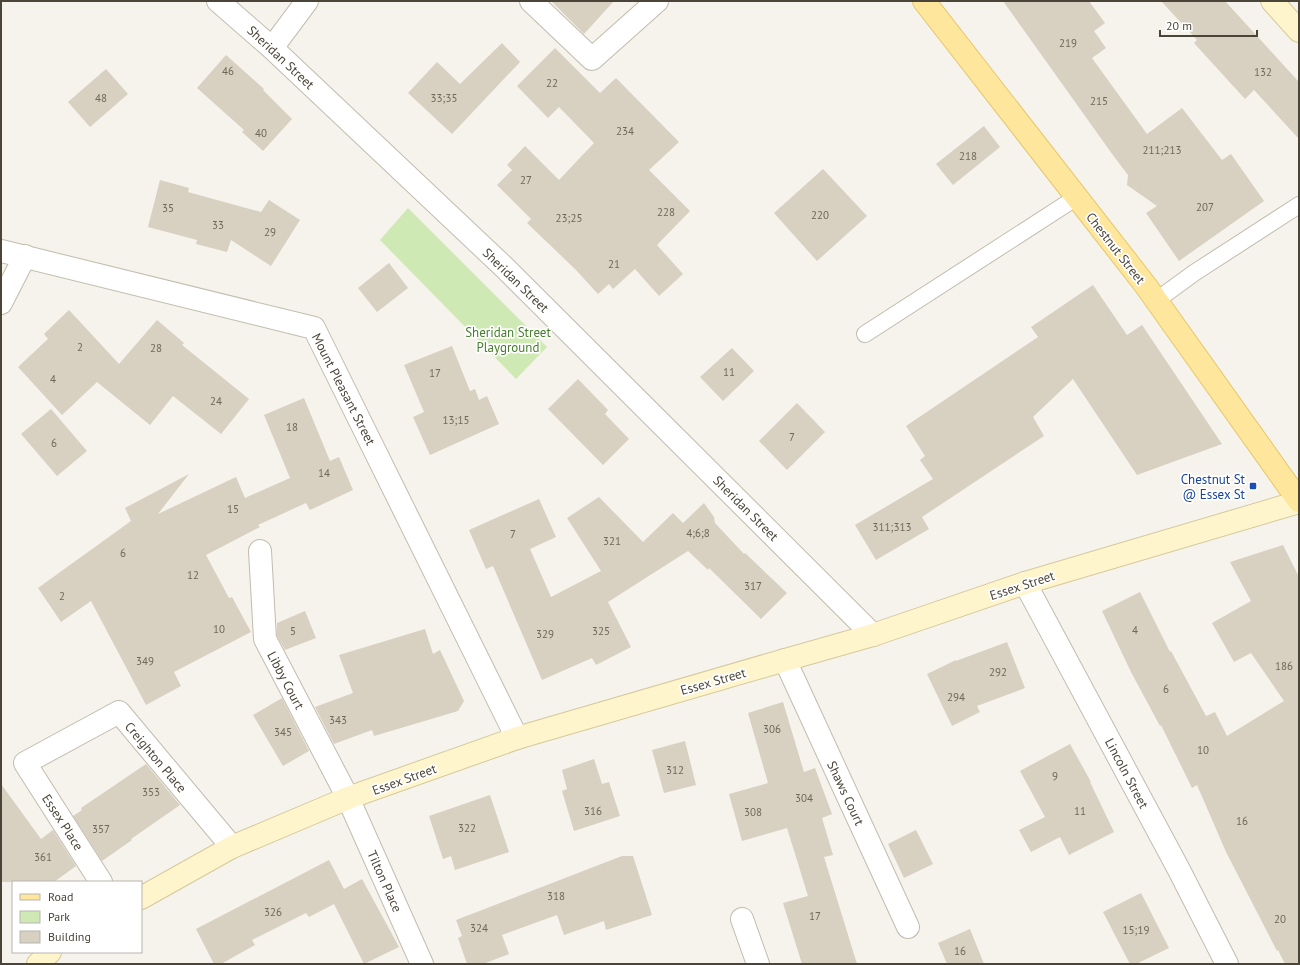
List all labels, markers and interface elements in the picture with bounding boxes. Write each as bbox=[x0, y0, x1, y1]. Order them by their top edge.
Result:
scale bar bbox=[1160, 12, 1257, 38]
text: 20 m bbox=[1166, 18, 1192, 33]
street label: Sheridan Street bbox=[244, 22, 318, 93]
house number: 219 bbox=[1059, 36, 1077, 50]
house number: 46 bbox=[222, 64, 234, 78]
house number: 132 bbox=[1254, 65, 1272, 79]
house number: 22 bbox=[546, 76, 558, 90]
house number: 48 bbox=[95, 91, 107, 105]
house number: 33;35 bbox=[431, 91, 457, 105]
house number: 215 bbox=[1090, 94, 1108, 108]
house number: 234 bbox=[616, 124, 634, 138]
house number: 40 bbox=[255, 126, 267, 140]
house number: 211;213 bbox=[1143, 143, 1181, 157]
house number: 218 bbox=[959, 149, 977, 163]
house number: 27 bbox=[520, 173, 532, 187]
house number: 207 bbox=[1196, 200, 1214, 214]
house number: 35 bbox=[162, 201, 174, 215]
house number: 228 bbox=[657, 205, 675, 219]
house number: 220 bbox=[811, 208, 829, 222]
street label: Chestnut Street bbox=[1082, 209, 1149, 288]
house number: 23;25 bbox=[556, 211, 582, 225]
house number: 33 bbox=[212, 218, 224, 232]
house number: 29 bbox=[264, 225, 276, 239]
street label: Sheridan Street bbox=[479, 244, 553, 317]
house number: 21 bbox=[608, 257, 620, 271]
park label: Sheridan Street Playground bbox=[465, 324, 551, 356]
street label: Mount Pleasant Street bbox=[308, 330, 379, 449]
house number: 2 bbox=[77, 340, 83, 354]
house number: 28 bbox=[150, 341, 162, 355]
house number: 11 bbox=[723, 365, 735, 379]
house number: 17 bbox=[429, 366, 441, 380]
house number: 4 bbox=[50, 372, 56, 386]
house number: 24 bbox=[210, 394, 222, 408]
house number: 13;15 bbox=[443, 413, 469, 427]
house number: 18 bbox=[286, 420, 298, 434]
house number: 7 bbox=[789, 430, 795, 444]
house number: 6 bbox=[51, 436, 57, 450]
house number: 14 bbox=[318, 466, 330, 480]
place label: Chestnut St @ Essex St bbox=[1181, 471, 1246, 503]
street label: Sheridan Street bbox=[709, 472, 782, 545]
marker: Chestnut St @ Essex St bbox=[1248, 481, 1258, 491]
house number: 15 bbox=[227, 502, 239, 516]
house number: 311;313 bbox=[873, 520, 911, 534]
house number: 4;6;8 bbox=[686, 526, 710, 540]
house number: 7 bbox=[510, 527, 516, 541]
house number: 321 bbox=[603, 534, 621, 548]
house number: 6 bbox=[120, 546, 126, 560]
street label: Essex Street bbox=[988, 567, 1057, 604]
house number: 12 bbox=[187, 568, 199, 582]
house number: 317 bbox=[744, 579, 762, 593]
house number: 2 bbox=[59, 589, 65, 603]
house number: 10 bbox=[213, 622, 225, 636]
house number: 4 bbox=[1132, 623, 1138, 637]
house number: 5 bbox=[290, 624, 296, 638]
house number: 325 bbox=[592, 624, 610, 638]
house number: 329 bbox=[536, 627, 554, 641]
street label: Libby Court bbox=[263, 648, 308, 713]
house number: 349 bbox=[136, 654, 154, 668]
house number: 186 bbox=[1275, 659, 1293, 673]
street label: Essex Street bbox=[678, 664, 748, 699]
house number: 292 bbox=[989, 665, 1007, 679]
house number: 6 bbox=[1163, 682, 1169, 696]
house number: 294 bbox=[947, 690, 965, 704]
house number: 343 bbox=[329, 713, 347, 727]
street label: Creighton Place bbox=[121, 718, 190, 796]
house number: 306 bbox=[763, 722, 781, 736]
house number: 345 bbox=[274, 725, 292, 739]
street label: Lincoln Street bbox=[1101, 735, 1153, 812]
house number: 10 bbox=[1197, 743, 1209, 757]
street label: Shaws Court bbox=[823, 758, 868, 829]
street label: Essex Street bbox=[370, 760, 439, 799]
house number: 312 bbox=[666, 763, 684, 777]
house number: 9 bbox=[1052, 769, 1058, 783]
house number: 353 bbox=[142, 785, 160, 799]
street label: Essex Place bbox=[38, 791, 87, 854]
house number: 304 bbox=[795, 791, 813, 805]
house number: 316 bbox=[584, 804, 602, 818]
house number: 11 bbox=[1074, 804, 1086, 818]
house number: 308 bbox=[744, 805, 762, 819]
house number: 16 bbox=[1236, 814, 1248, 828]
house number: 322 bbox=[458, 821, 476, 835]
house number: 357 bbox=[92, 822, 110, 836]
street label: Tilton Place bbox=[363, 848, 406, 915]
house number: 361 bbox=[34, 850, 52, 864]
legend bbox=[12, 881, 142, 953]
text: Road bbox=[48, 889, 73, 904]
house number: 318 bbox=[547, 889, 565, 903]
house number: 326 bbox=[264, 905, 282, 919]
text: Park bbox=[48, 909, 70, 924]
house number: 17 bbox=[809, 909, 821, 923]
house number: 20 bbox=[1274, 912, 1286, 926]
house number: 324 bbox=[470, 921, 488, 935]
house number: 15;19 bbox=[1123, 923, 1149, 937]
text: Building bbox=[48, 929, 91, 944]
house number: 16 bbox=[954, 944, 966, 958]

